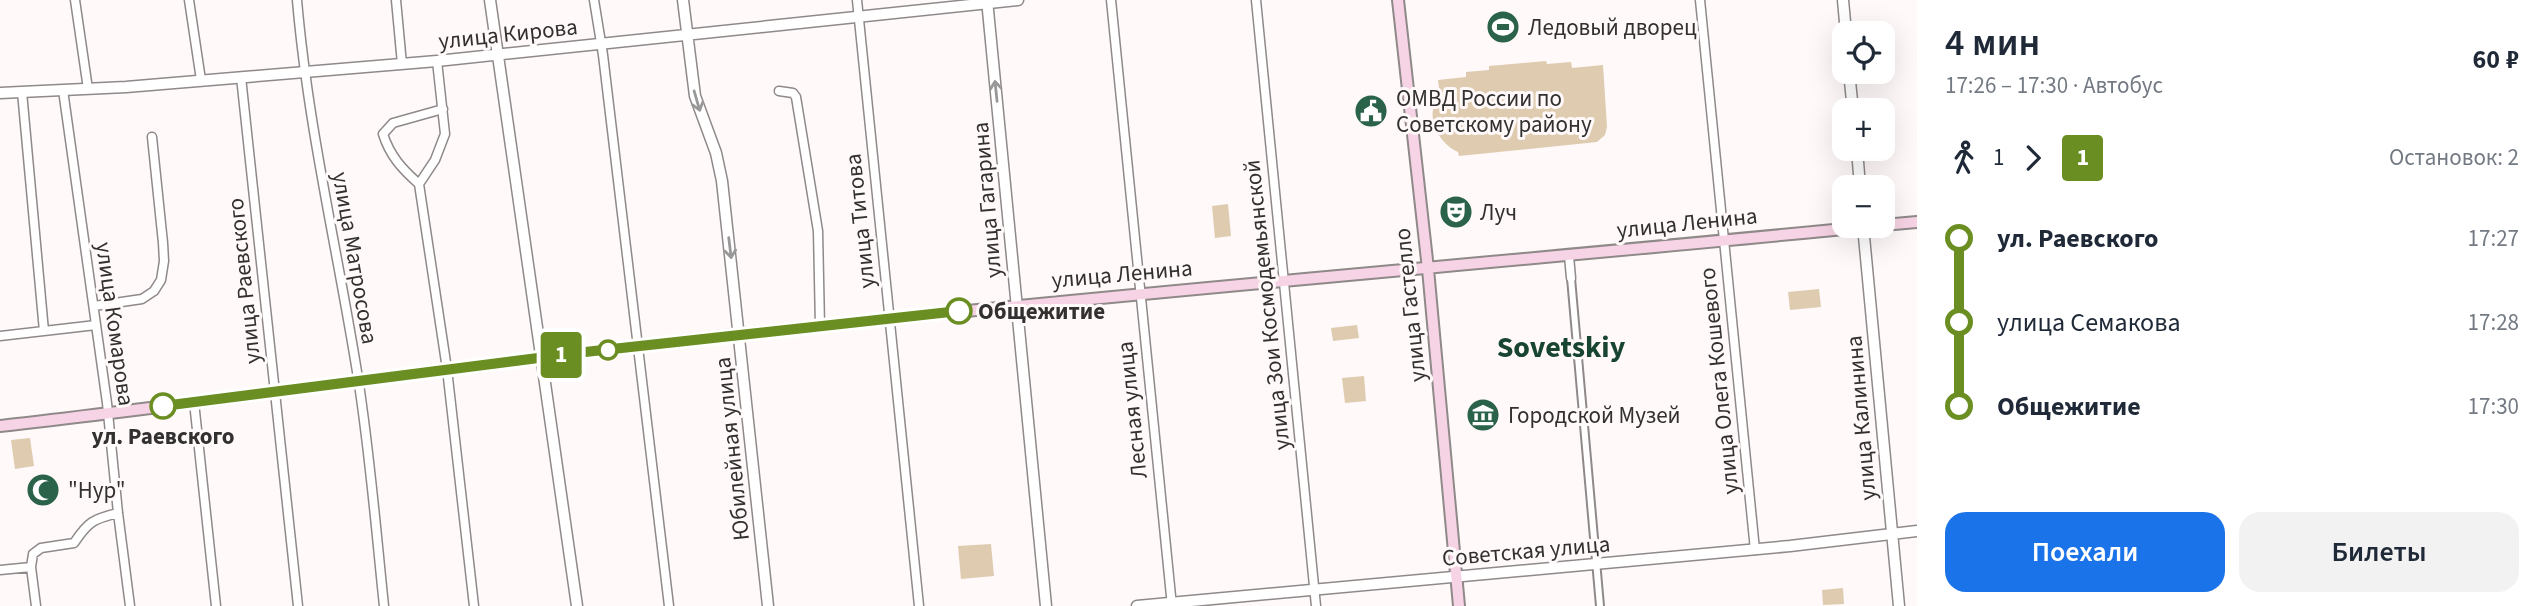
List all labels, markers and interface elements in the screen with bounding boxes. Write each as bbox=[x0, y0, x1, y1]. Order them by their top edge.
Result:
sports icon: Ледовый дворец bbox=[1484, 8, 1522, 46]
street label: улица Кирова bbox=[437, 10, 579, 58]
place label: Ледовый дворец bbox=[1528, 11, 1697, 44]
text: 4 мин bbox=[1945, 16, 2040, 70]
map controls bbox=[1832, 21, 1895, 238]
button: locate bbox=[1832, 21, 1895, 84]
text: 60 ₽ bbox=[2473, 41, 2519, 78]
text: 17:26 – 17:30 · Автобус bbox=[1945, 69, 2163, 102]
one-way arrow bbox=[989, 80, 1002, 103]
place label: ОМВД России по Советскому району bbox=[1396, 82, 1592, 141]
one-way arrow bbox=[691, 89, 704, 112]
public building icon: ОМВД России по Советскому району bbox=[1352, 92, 1390, 130]
button: + bbox=[1832, 98, 1895, 161]
street label: улица Гагарина bbox=[964, 121, 1010, 279]
icon: walk bbox=[1945, 139, 1983, 177]
icon: forward bbox=[2014, 139, 2052, 177]
text: 1 bbox=[2076, 140, 2089, 175]
text: 1 bbox=[1993, 141, 2004, 174]
text: Остановок: 2 bbox=[2389, 141, 2519, 174]
street label: улица Титова bbox=[837, 152, 883, 290]
street label: улица Зои Космодемьянской bbox=[1235, 158, 1299, 452]
street label: улица Матросова bbox=[324, 169, 386, 347]
button: − bbox=[1832, 175, 1895, 238]
theatre icon: Луч bbox=[1437, 193, 1475, 231]
street label: улица Раевского bbox=[219, 196, 269, 366]
place label: Луч bbox=[1480, 196, 1517, 229]
street label: улица Ленина bbox=[1615, 199, 1759, 247]
text: ул. Раевского bbox=[1997, 220, 2158, 257]
text: 17:27 bbox=[2468, 222, 2519, 255]
street label: улица Гастелло bbox=[1386, 226, 1434, 384]
one-way arrow bbox=[723, 237, 736, 259]
street label: улица Комарова bbox=[87, 240, 143, 408]
street label: улица Ленина bbox=[1050, 251, 1194, 297]
street label: улица Олега Кошевого bbox=[1691, 266, 1747, 496]
place label: Общежитие bbox=[978, 295, 1105, 328]
marker: Общежитие bbox=[946, 298, 972, 324]
text: улица Семакова bbox=[1997, 304, 2180, 341]
text: 17:28 bbox=[2468, 306, 2519, 339]
district label: Sovetskiy bbox=[1497, 326, 1626, 369]
line badge: 1 bbox=[538, 332, 584, 378]
street label: улица Калинина bbox=[1837, 334, 1885, 502]
text: 1 bbox=[555, 337, 567, 372]
unlabelled marker bbox=[598, 340, 618, 360]
street label: Лесная улица bbox=[1108, 340, 1156, 480]
street label: Юбилейная улица bbox=[706, 356, 758, 542]
text: Общежитие bbox=[1997, 388, 2141, 425]
text: 17:30 bbox=[2468, 390, 2519, 423]
marker: ул. Раевского bbox=[150, 393, 176, 419]
museum icon: Городской Музей bbox=[1464, 396, 1502, 434]
place label: Городской Музей bbox=[1508, 399, 1681, 432]
place label: ул. Раевского bbox=[92, 420, 234, 453]
mosque icon: "Нур" bbox=[24, 471, 62, 509]
place label: "Нур" bbox=[68, 474, 125, 507]
button: Поехали bbox=[1945, 512, 2225, 592]
button: Билеты bbox=[2239, 512, 2519, 592]
street label: Советская улица bbox=[1441, 527, 1611, 575]

